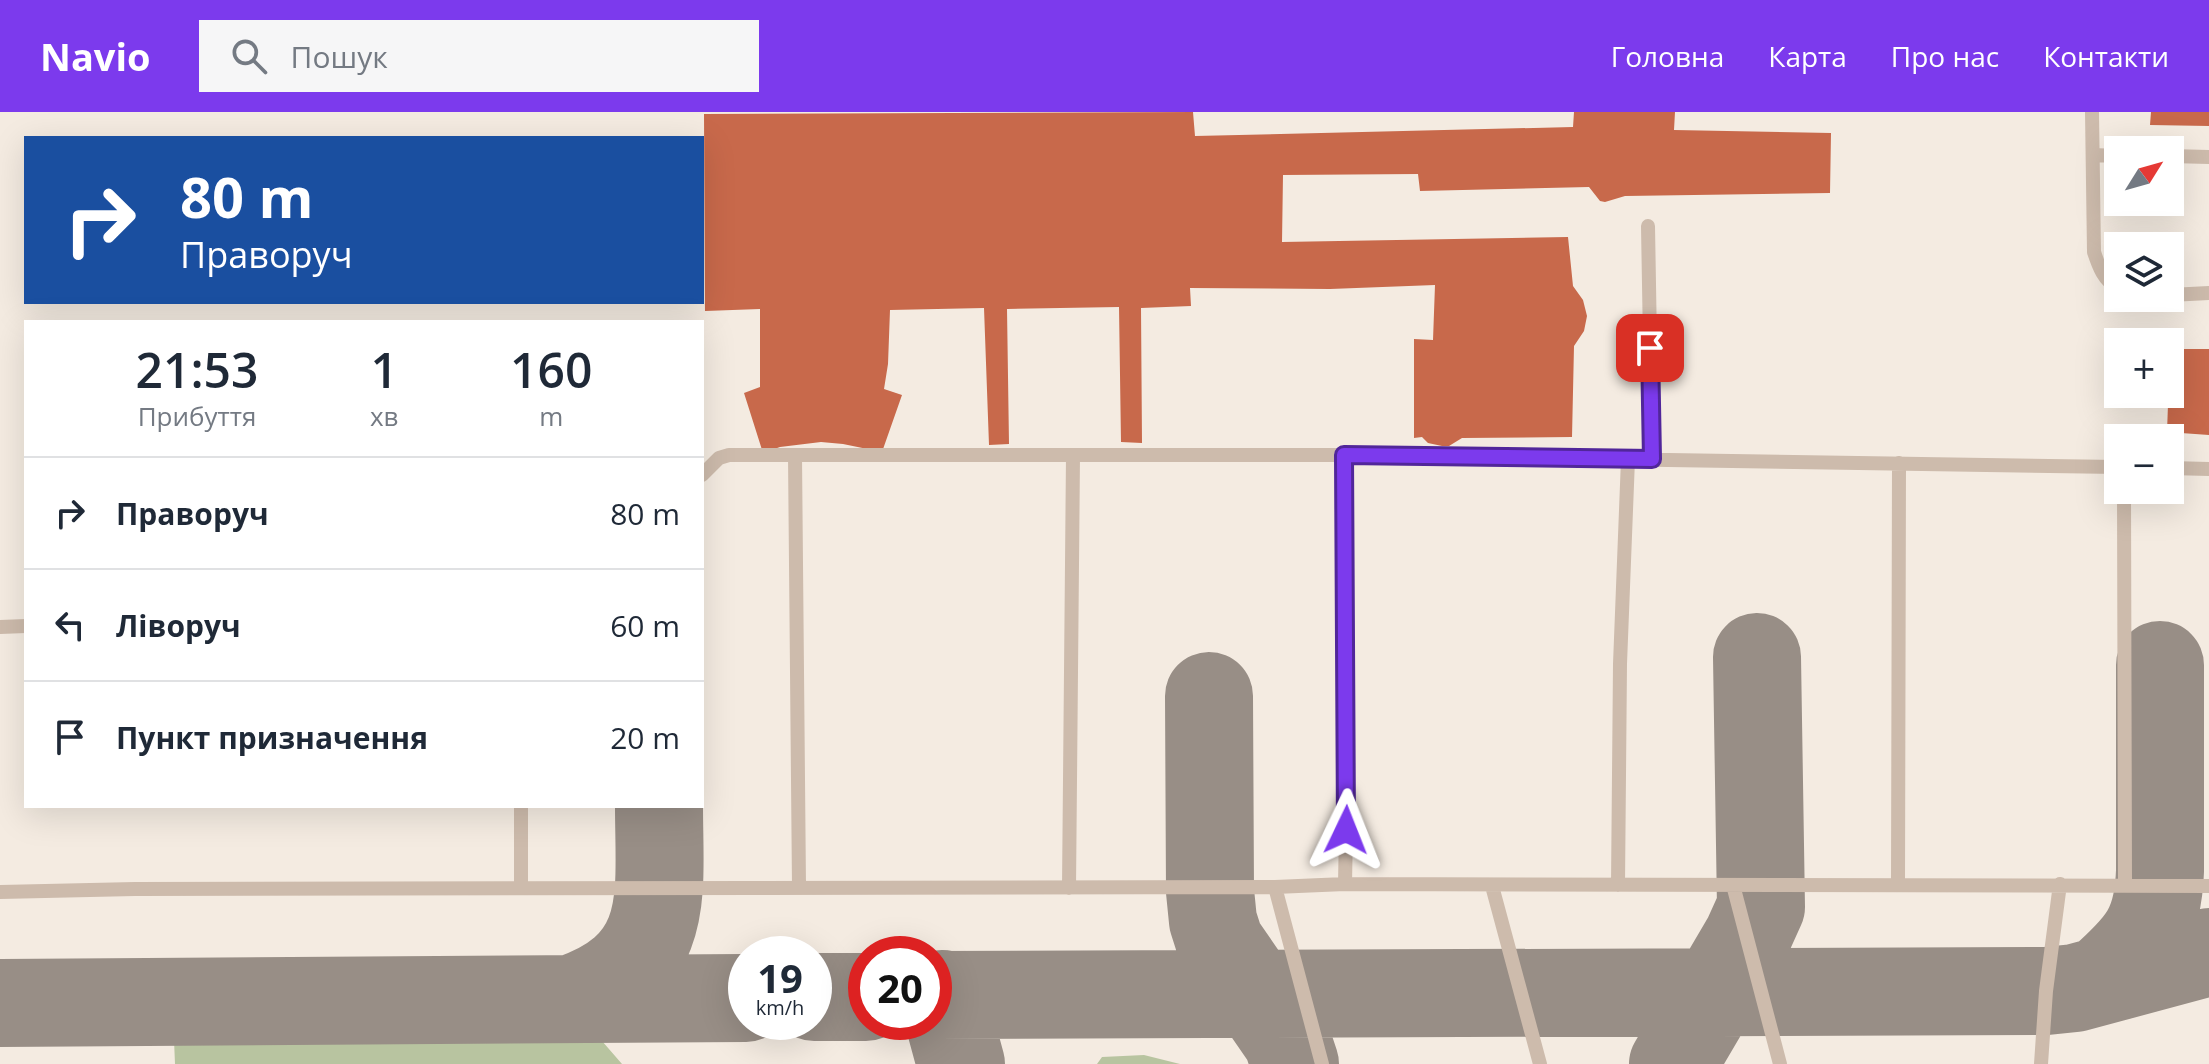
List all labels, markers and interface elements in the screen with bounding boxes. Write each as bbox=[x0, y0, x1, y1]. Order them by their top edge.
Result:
search box bbox=[199, 20, 759, 92]
text: Navio bbox=[40, 30, 151, 82]
icon: search bbox=[227, 34, 271, 78]
text: Пошук bbox=[291, 36, 388, 77]
text: Головна bbox=[1611, 37, 1724, 75]
text: Карта bbox=[1768, 37, 1847, 75]
text: Про нас bbox=[1891, 37, 1999, 75]
text: Контакти bbox=[2043, 37, 2169, 75]
north arrow bbox=[2104, 136, 2184, 216]
map controls bbox=[2104, 136, 2184, 504]
text: 80 m bbox=[180, 158, 314, 234]
icon: right bbox=[48, 168, 152, 272]
text: Праворуч bbox=[180, 230, 352, 279]
button: layers bbox=[2104, 232, 2184, 312]
pin bbox=[1616, 314, 1684, 382]
icon: arrive bbox=[1628, 326, 1672, 370]
button: + bbox=[2104, 328, 2184, 408]
text: 21:53 bbox=[136, 337, 258, 402]
text: 1 bbox=[371, 337, 398, 402]
text: 160 bbox=[510, 337, 592, 402]
text: Прибуття bbox=[138, 398, 256, 434]
text: хв bbox=[370, 398, 399, 434]
text: m bbox=[539, 398, 563, 434]
button: − bbox=[2104, 424, 2184, 504]
icon: right bbox=[48, 491, 92, 535]
text: Праворуч bbox=[116, 493, 269, 534]
text: 80 m bbox=[610, 493, 680, 534]
icon: left bbox=[48, 603, 92, 647]
text: Ліворуч bbox=[116, 605, 241, 646]
text: 60 m bbox=[610, 605, 680, 646]
icon: arrive bbox=[48, 715, 92, 759]
text: Пункт призначення bbox=[116, 717, 428, 758]
text: 20 m bbox=[610, 717, 680, 758]
position arrow bbox=[1304, 788, 1388, 872]
speed limit sign: 20 bbox=[848, 936, 952, 1040]
text: 19 bbox=[757, 950, 803, 1005]
text: km/h bbox=[756, 994, 804, 1021]

